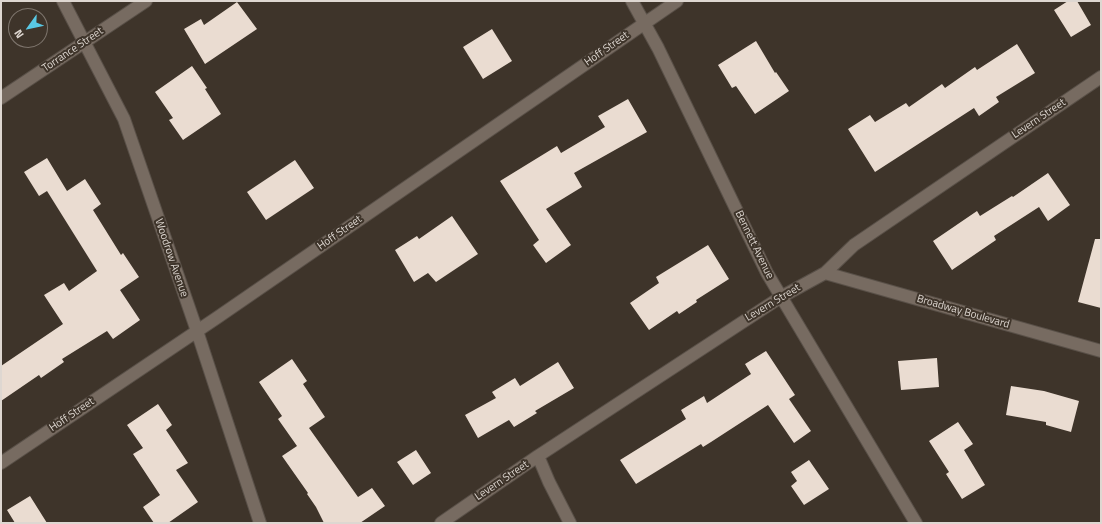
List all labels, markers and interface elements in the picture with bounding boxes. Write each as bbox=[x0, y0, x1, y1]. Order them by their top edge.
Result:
north arrow bbox=[8, 8, 48, 48]
street label: Torrance Street bbox=[40, 25, 106, 75]
text: N bbox=[10, 26, 28, 42]
street label: Hoff Street bbox=[582, 29, 632, 69]
street label: Levern Street bbox=[1010, 96, 1068, 142]
street label: Bennett Avenue bbox=[732, 209, 776, 281]
street label: Hoff Street bbox=[315, 213, 365, 253]
street label: Woodrow Avenue bbox=[151, 217, 191, 299]
street label: Levern Street bbox=[743, 281, 803, 325]
street label: Broadway Boulevard bbox=[915, 292, 1011, 332]
street label: Hoff Street bbox=[47, 395, 97, 435]
street label: Levern Street bbox=[473, 458, 531, 504]

